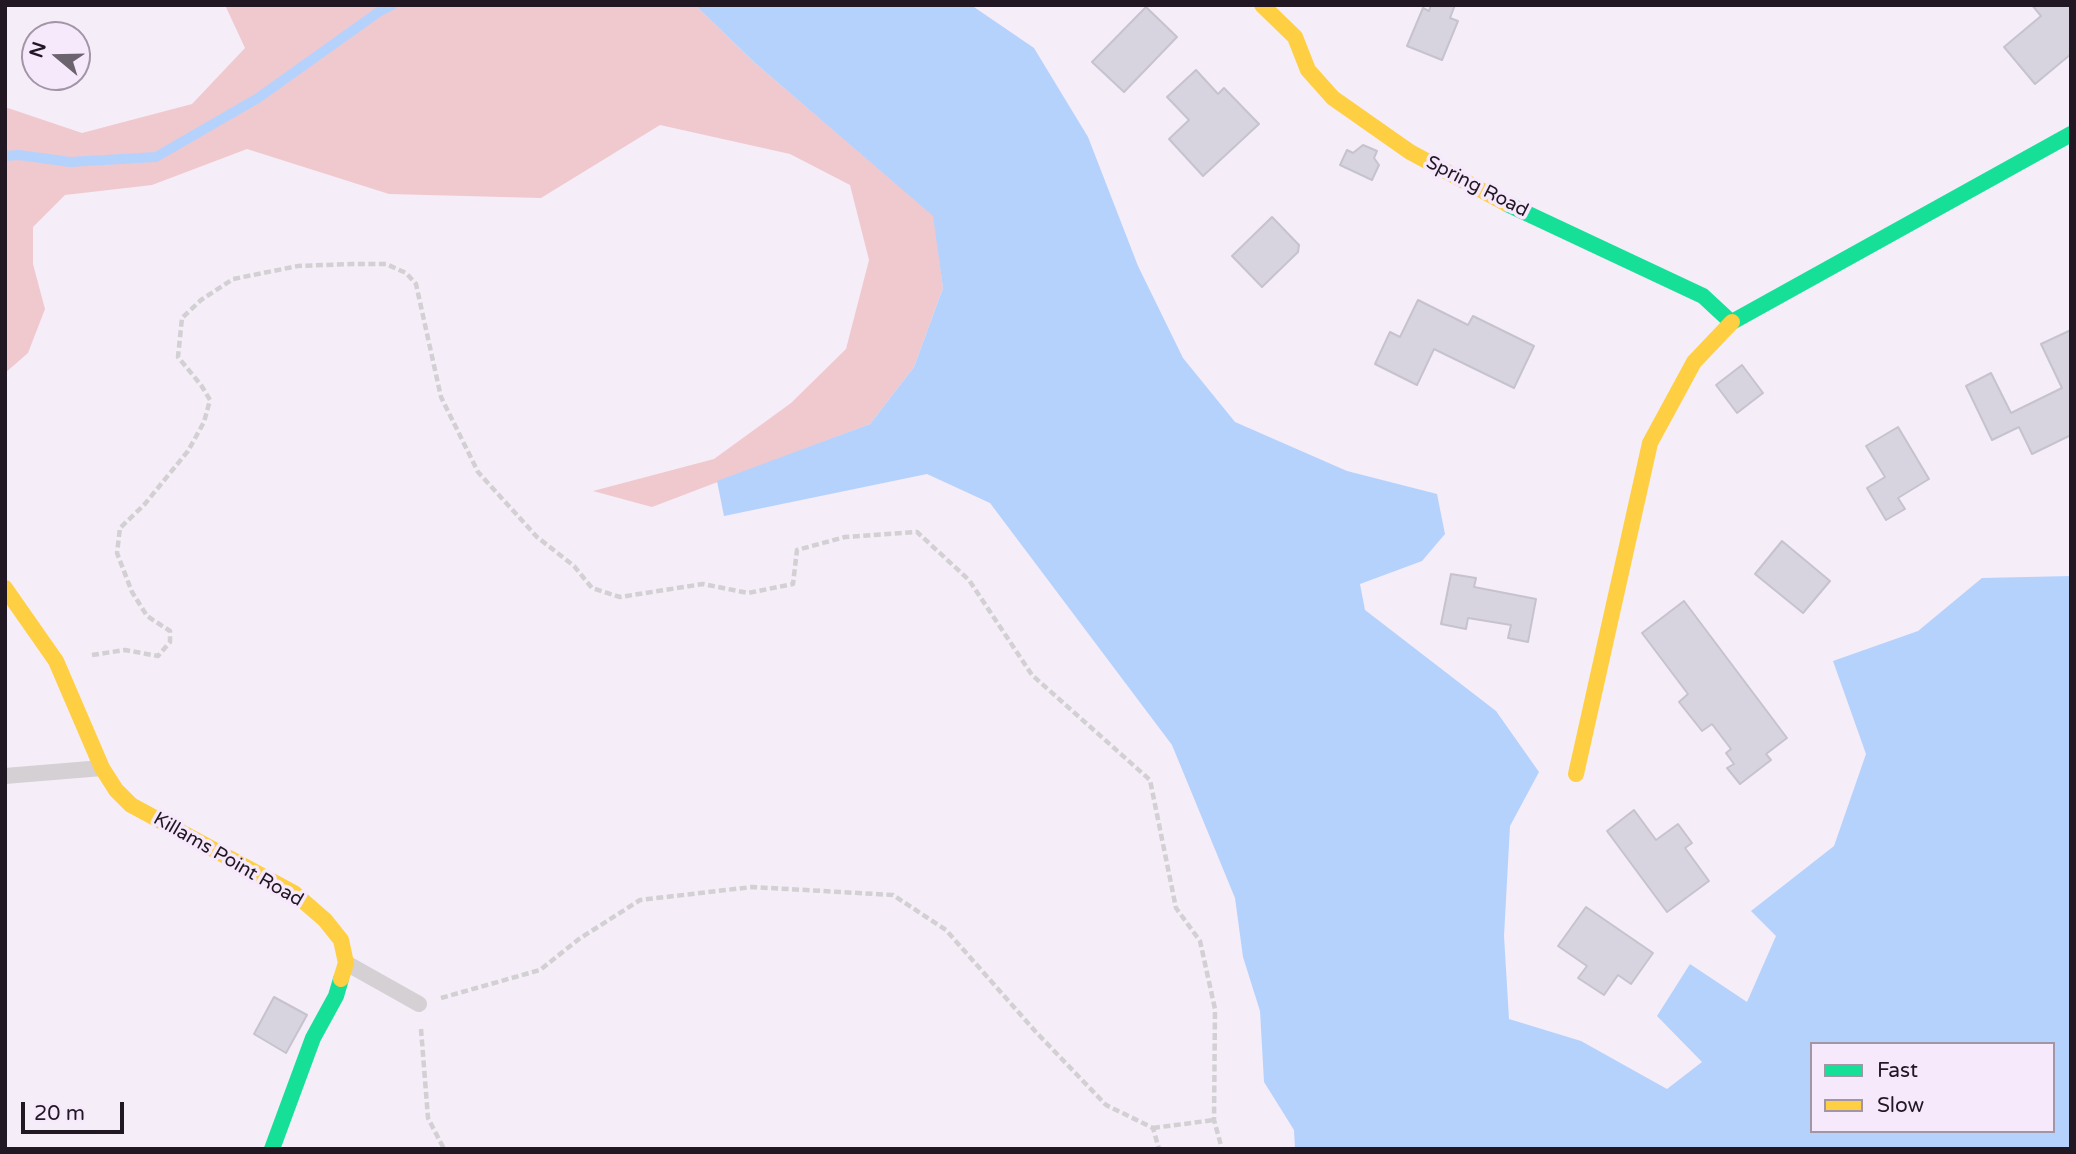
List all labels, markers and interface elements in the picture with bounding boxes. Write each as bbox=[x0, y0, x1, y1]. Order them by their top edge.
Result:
north arrow bbox=[21, 21, 91, 91]
text: N bbox=[25, 39, 51, 61]
street label: Spring Road bbox=[1422, 151, 1532, 223]
street label: Killams Point Road bbox=[149, 808, 307, 912]
legend bbox=[1810, 1042, 2055, 1133]
text: Fast bbox=[1877, 1058, 1918, 1083]
scale bar bbox=[24, 1088, 128, 1132]
text: Slow bbox=[1877, 1093, 1924, 1118]
text: 20 m bbox=[34, 1101, 85, 1126]

